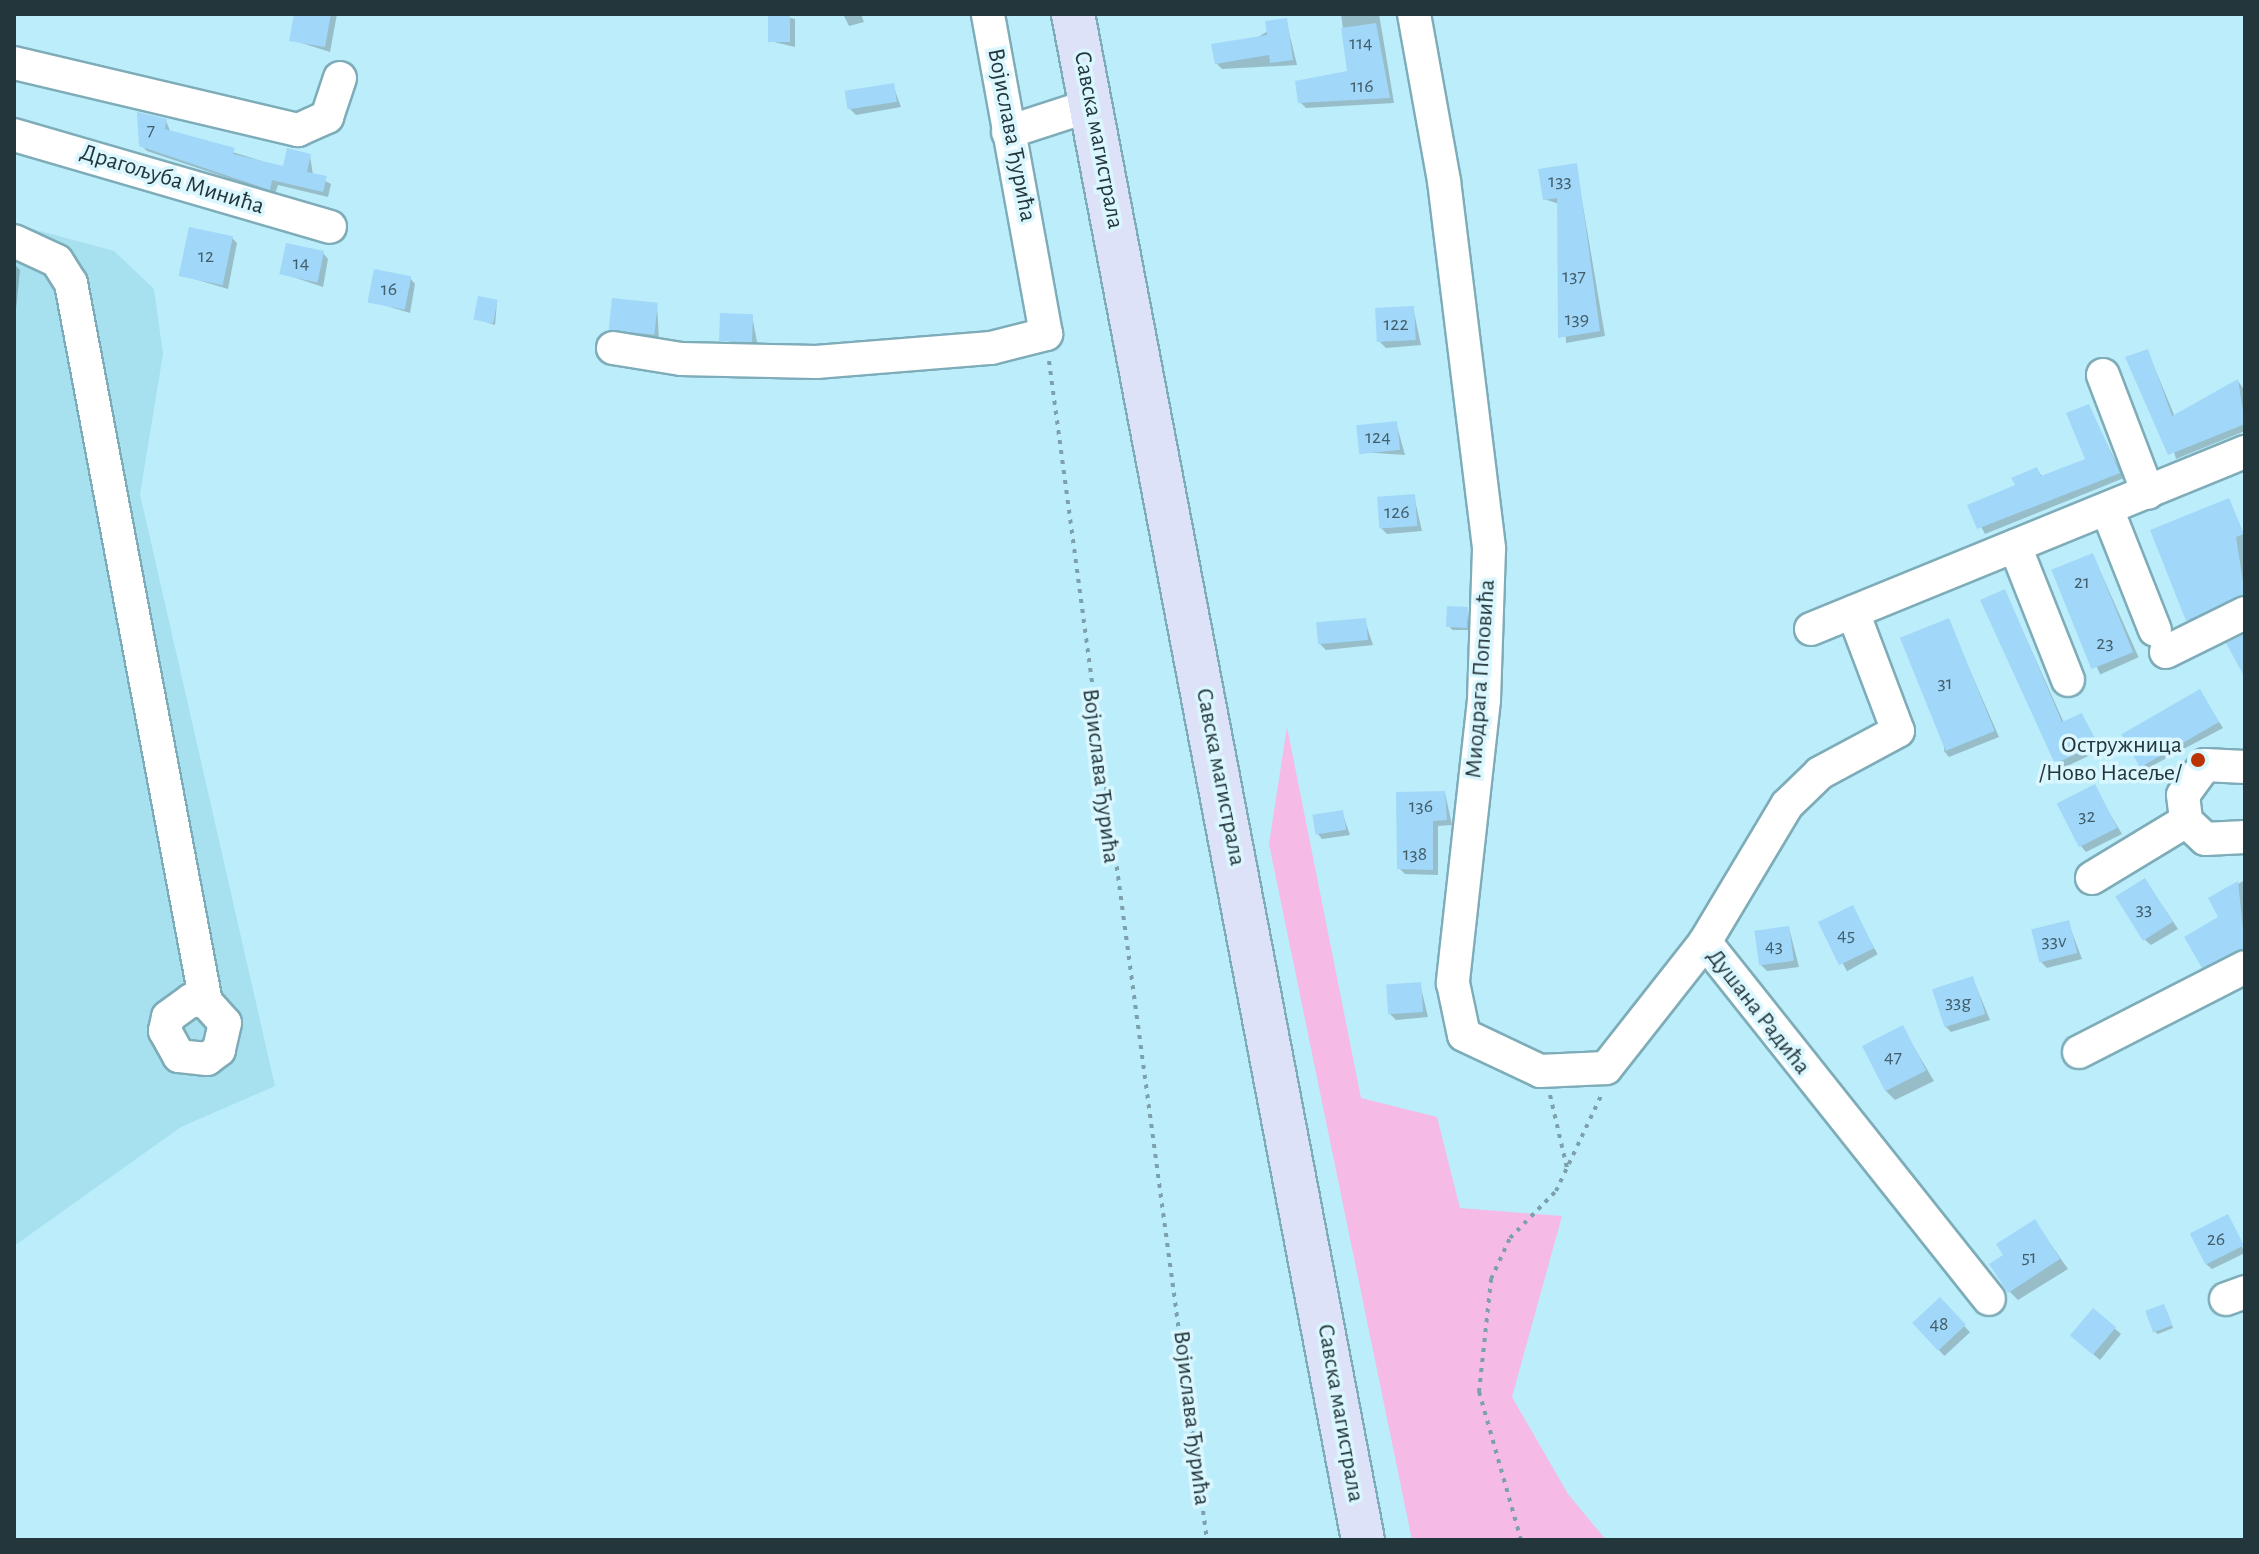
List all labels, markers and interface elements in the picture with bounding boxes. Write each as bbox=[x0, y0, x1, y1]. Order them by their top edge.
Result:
house number: 114 bbox=[1349, 31, 1373, 55]
street label: Војислава Ђурића bbox=[980, 46, 1042, 224]
street label: Савска магистрала bbox=[1067, 49, 1129, 231]
house number: 116 bbox=[1350, 74, 1374, 98]
house number: 7 bbox=[147, 118, 155, 142]
street label: Драгољуба Минића bbox=[77, 138, 267, 222]
house number: 133 bbox=[1548, 169, 1572, 193]
house number: 12 bbox=[198, 244, 214, 268]
house number: 14 bbox=[293, 251, 309, 275]
house number: 137 bbox=[1562, 264, 1586, 288]
house number: 16 bbox=[381, 277, 397, 301]
house number: 139 bbox=[1565, 307, 1589, 331]
house number: 122 bbox=[1383, 312, 1409, 336]
house number: 124 bbox=[1365, 425, 1391, 449]
house number: 126 bbox=[1384, 500, 1410, 524]
house number: 21 bbox=[2074, 570, 2090, 594]
street label: Миодрага Поповића bbox=[1460, 579, 1502, 779]
house number: 23 bbox=[2096, 631, 2114, 655]
house number: 31 bbox=[1937, 671, 1953, 695]
street label: Савска магистрала bbox=[1189, 686, 1251, 868]
street label: Војислава Ђурића bbox=[1075, 687, 1125, 865]
place label: Остружница /Ново Насеље/ bbox=[2039, 732, 2182, 788]
marker: Остружница /Ново Насеље/ bbox=[2189, 751, 2207, 769]
house number: 136 bbox=[1409, 794, 1433, 818]
house number: 32 bbox=[2078, 804, 2096, 828]
house number: 138 bbox=[1403, 842, 1427, 866]
house number: 33 bbox=[2136, 897, 2152, 921]
house number: 45 bbox=[1837, 923, 1855, 947]
house number: 33v bbox=[2042, 929, 2066, 953]
house number: 43 bbox=[1765, 934, 1783, 958]
street label: Душана Радића bbox=[1700, 943, 1816, 1081]
house number: 33g bbox=[1945, 990, 1971, 1014]
house number: 47 bbox=[1884, 1045, 1902, 1069]
house number: 26 bbox=[2207, 1227, 2225, 1251]
house number: 51 bbox=[2021, 1245, 2037, 1269]
house number: 48 bbox=[1929, 1312, 1949, 1336]
street label: Савска магистрала bbox=[1310, 1322, 1370, 1504]
street label: Војислава Ђурића bbox=[1166, 1329, 1216, 1507]

